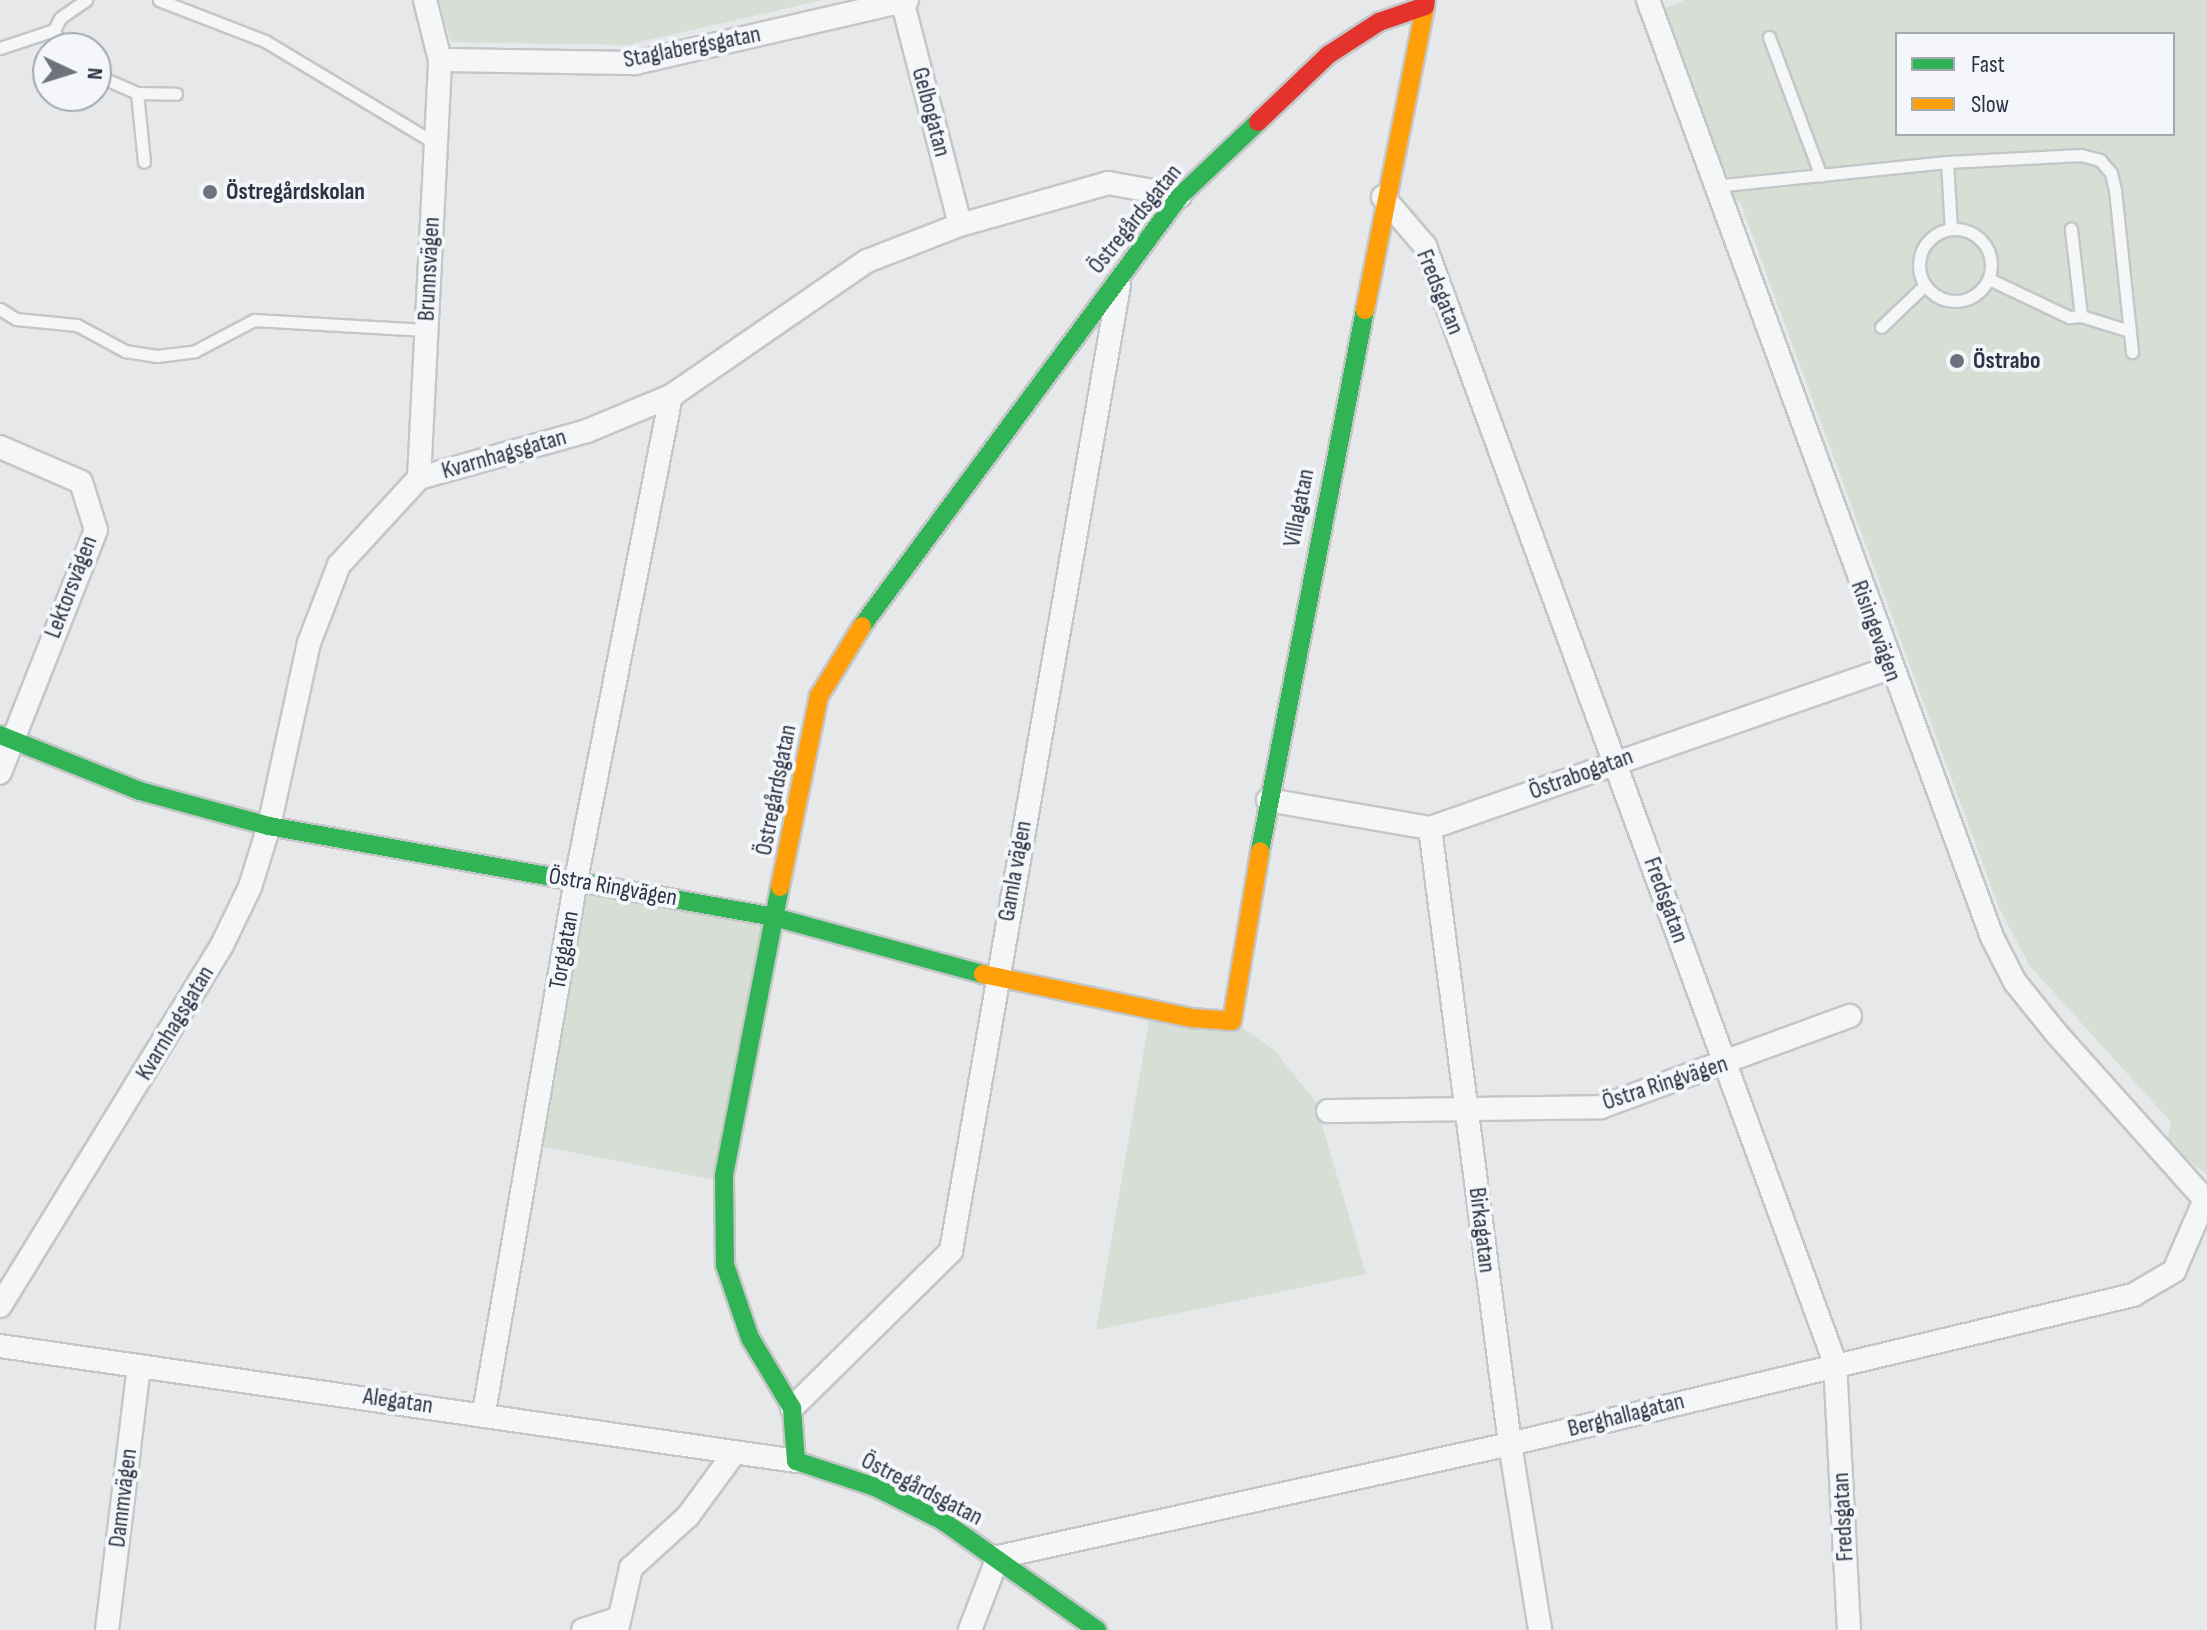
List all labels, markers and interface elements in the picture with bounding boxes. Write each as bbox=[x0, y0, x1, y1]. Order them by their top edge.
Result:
street label: Staglabergsgatan bbox=[621, 20, 763, 74]
north arrow bbox=[32, 32, 112, 112]
legend bbox=[1895, 32, 2175, 136]
text: Fast bbox=[1971, 50, 2005, 79]
street label: Gelbogatan bbox=[905, 64, 957, 160]
text: N bbox=[81, 67, 108, 80]
text: Slow bbox=[1971, 90, 2009, 119]
street label: Östregårdsgatan bbox=[1082, 158, 1188, 280]
place label: Östregårdskolan bbox=[226, 178, 365, 206]
marker: Östregårdskolan bbox=[201, 183, 219, 201]
street label: Brunnsvägen bbox=[412, 216, 446, 322]
street label: Fredsgatan bbox=[1410, 245, 1470, 339]
place label: Östrabo bbox=[1973, 347, 2040, 375]
marker: Östrabo bbox=[1948, 352, 1966, 370]
street label: Kvarnhagsgatan bbox=[438, 422, 570, 486]
street label: Villagatan bbox=[1277, 467, 1321, 549]
street label: Lektorsvägen bbox=[38, 532, 104, 642]
street label: Risingevägen bbox=[1844, 577, 1908, 685]
street label: Östregårdsgatan bbox=[749, 722, 803, 858]
street label: Östrabogatan bbox=[1525, 742, 1637, 806]
street label: Gamla vägen bbox=[992, 818, 1038, 924]
street label: Fredsgatan bbox=[1637, 853, 1695, 947]
street label: Östra Ringvägen bbox=[547, 862, 679, 912]
street label: Torggatan bbox=[543, 909, 585, 991]
street label: Kvarnhagsgatan bbox=[130, 961, 220, 1085]
street label: Östra Ringvägen bbox=[1599, 1049, 1731, 1117]
street label: Birkagatan bbox=[1462, 1186, 1502, 1274]
street label: Alegatan bbox=[361, 1382, 435, 1420]
street label: Berghallagatan bbox=[1565, 1387, 1687, 1443]
street label: Östregårdsgatan bbox=[856, 1446, 988, 1532]
street label: Dammvägen bbox=[103, 1447, 143, 1549]
street label: Fredsgatan bbox=[1826, 1472, 1860, 1562]

